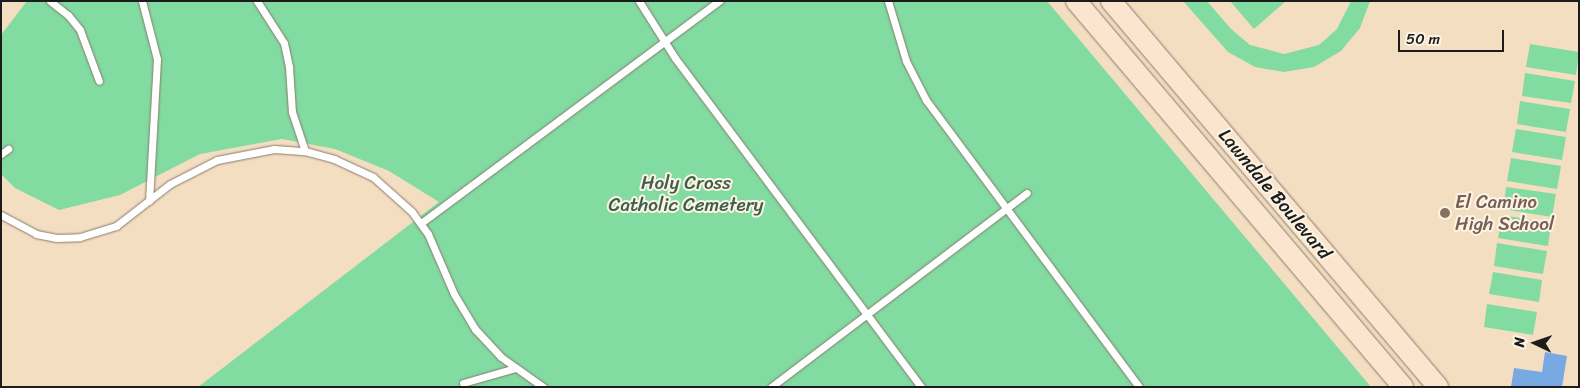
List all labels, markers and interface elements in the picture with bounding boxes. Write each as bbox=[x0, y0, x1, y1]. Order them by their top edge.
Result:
scale bar bbox=[1400, 20, 1506, 52]
text: 50 m bbox=[1406, 26, 1440, 52]
street label: Lawndale Boulevard bbox=[1214, 124, 1336, 264]
park label: Holy Cross Catholic Cemetery bbox=[608, 172, 764, 216]
place label: El Camino High School bbox=[1455, 191, 1554, 235]
marker: El Camino High School bbox=[1439, 207, 1451, 219]
north arrow bbox=[1510, 318, 1560, 368]
text: N bbox=[1507, 337, 1532, 348]

